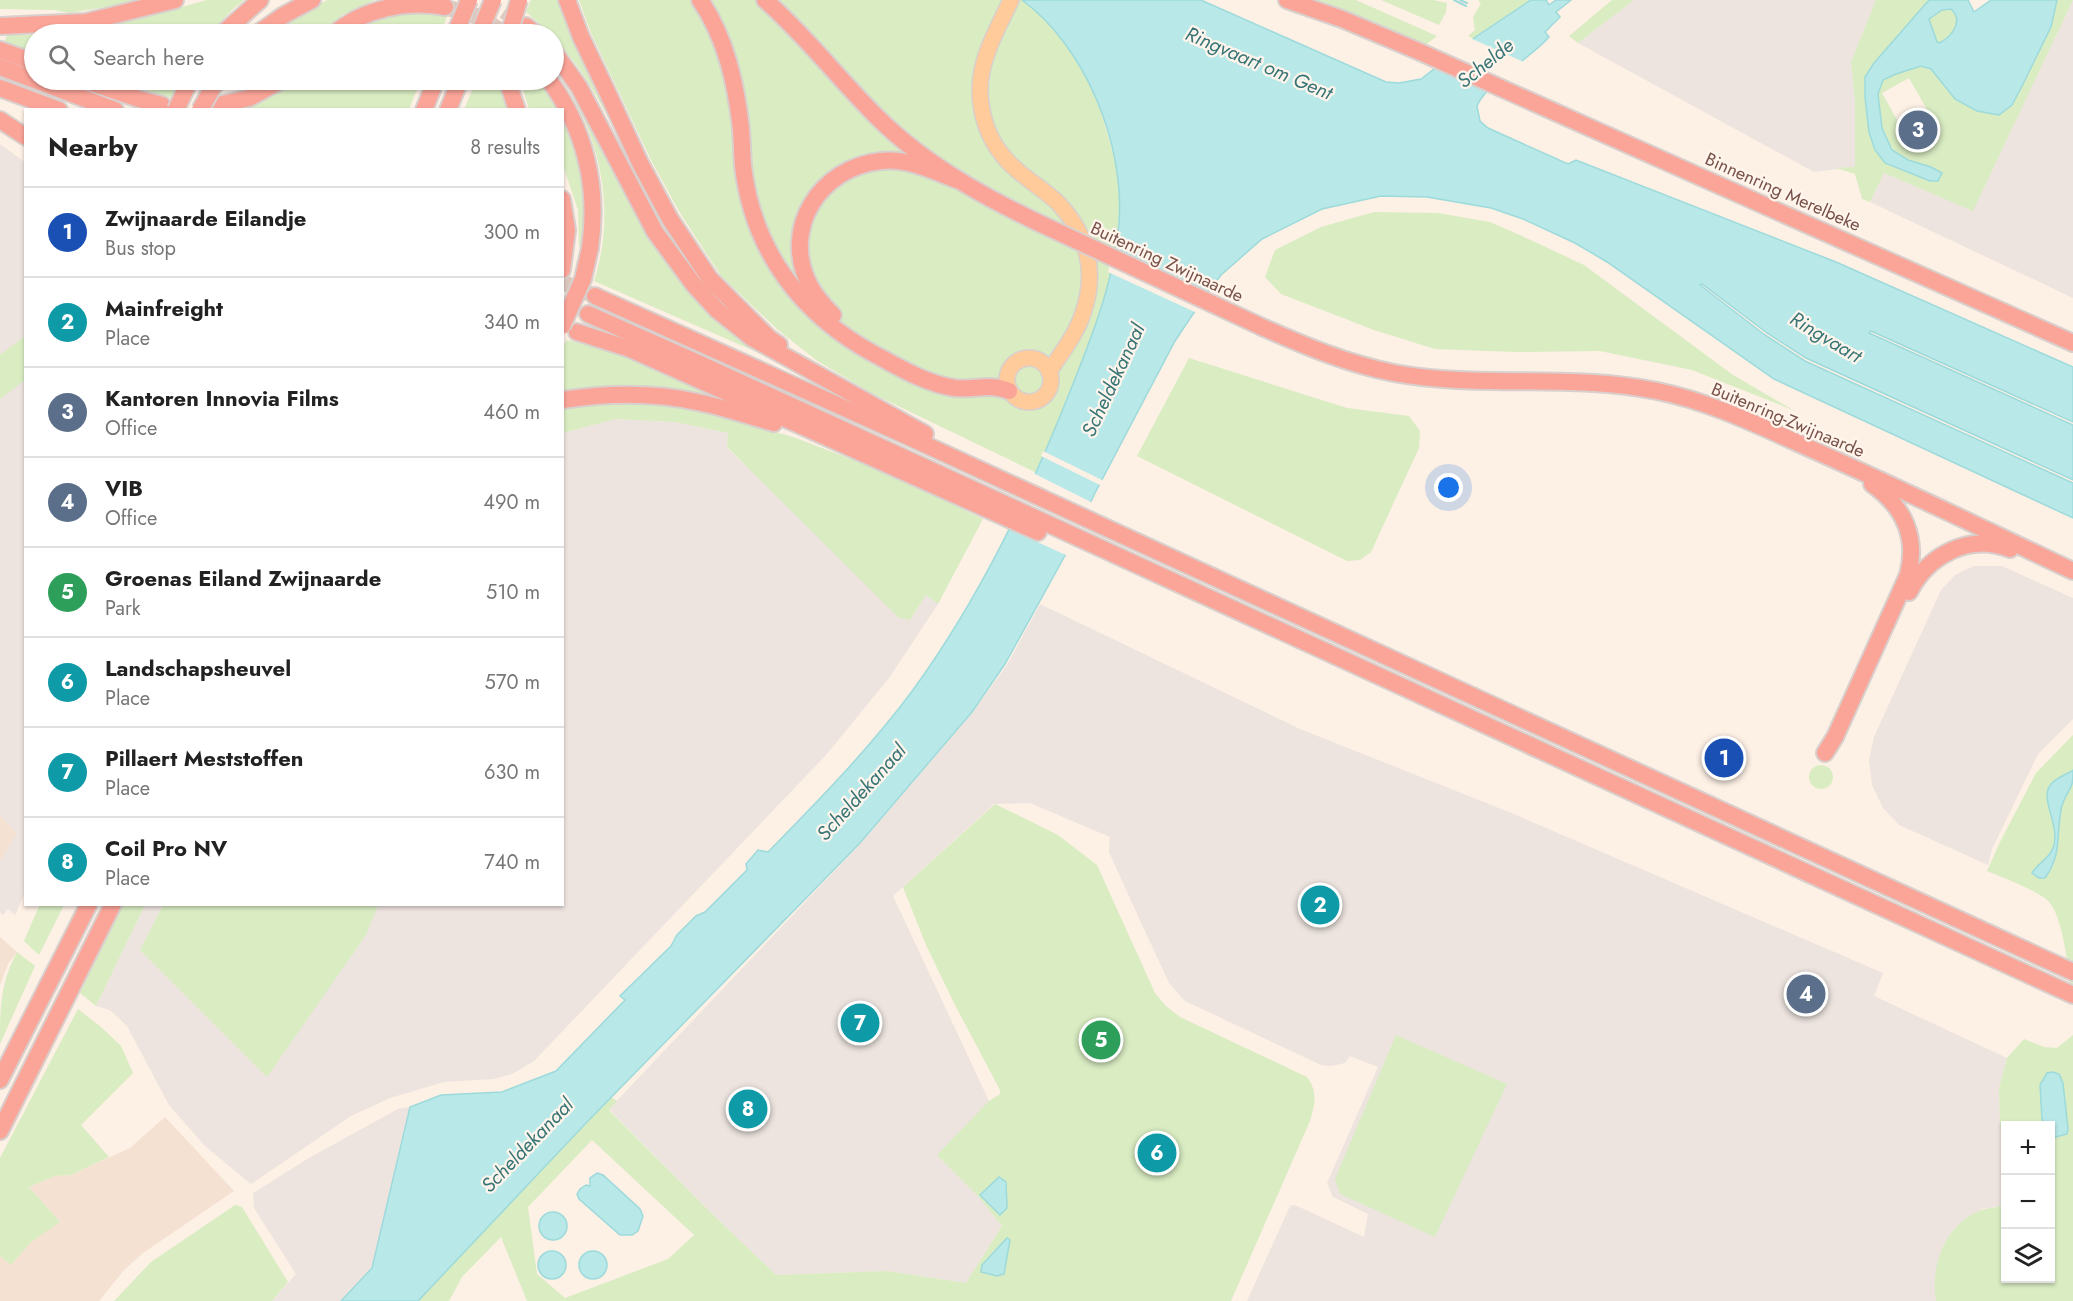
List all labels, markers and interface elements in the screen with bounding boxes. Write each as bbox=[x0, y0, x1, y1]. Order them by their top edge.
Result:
water label: Ringvaart om Gent bbox=[1181, 19, 1338, 108]
search box bbox=[24, 24, 564, 90]
water label: Schelde bbox=[1451, 31, 1520, 95]
icon: search bbox=[45, 41, 78, 74]
text: Search here bbox=[93, 41, 204, 73]
pin: 3 bbox=[1898, 108, 1938, 152]
text: Nearby bbox=[48, 128, 137, 166]
text: 8 results bbox=[470, 133, 540, 162]
street label: Binnenring Merelbeke bbox=[1701, 146, 1865, 238]
text: Zwijnaarde Eilandje bbox=[105, 202, 306, 234]
street label: Buitenring Zwijnaarde bbox=[1086, 215, 1248, 309]
text: 1 bbox=[62, 218, 73, 247]
text: 300 m bbox=[483, 218, 540, 247]
text: Bus stop bbox=[105, 234, 176, 263]
text: Mainfreight bbox=[105, 292, 223, 324]
water label: Ringvaart bbox=[1784, 305, 1868, 371]
text: 2 bbox=[61, 308, 74, 337]
text: 340 m bbox=[484, 308, 540, 337]
water label: Scheldekanaal bbox=[1075, 317, 1153, 442]
text: Place bbox=[105, 324, 150, 353]
street label: Buitenring-Zwijnaarde bbox=[1707, 376, 1869, 464]
text: Kantoren Innovia Films bbox=[105, 382, 339, 414]
text: 3 bbox=[61, 398, 74, 427]
text: 460 m bbox=[483, 398, 540, 427]
text: Office bbox=[105, 414, 157, 443]
text: VIB bbox=[105, 472, 143, 504]
your location bbox=[1434, 473, 1463, 502]
text: 4 bbox=[61, 488, 74, 517]
text: 490 m bbox=[483, 488, 540, 517]
text: Office bbox=[105, 504, 157, 533]
text: Groenas Eiland Zwijnaarde bbox=[105, 562, 381, 594]
text: 5 bbox=[61, 578, 74, 607]
text: 510 m bbox=[486, 578, 540, 607]
text: Park bbox=[105, 594, 141, 623]
text: Landschapsheuvel bbox=[105, 652, 291, 684]
text: 6 bbox=[61, 668, 74, 697]
text: 570 m bbox=[485, 668, 540, 697]
text: Place bbox=[105, 684, 150, 713]
water label: Scheldekanaal bbox=[810, 736, 914, 847]
pin: 1 bbox=[1704, 736, 1744, 780]
text: Pillaert Meststoffen bbox=[105, 742, 303, 774]
text: 7 bbox=[61, 758, 74, 787]
text: 630 m bbox=[484, 758, 540, 787]
text: Place bbox=[105, 774, 150, 803]
text: Coil Pro NV bbox=[105, 832, 227, 864]
text: 8 bbox=[61, 848, 74, 877]
text: 740 m bbox=[484, 848, 540, 877]
text: Place bbox=[105, 864, 150, 893]
pin: 2 bbox=[1300, 882, 1340, 928]
pin: 4 bbox=[1786, 972, 1826, 1016]
pin: 7 bbox=[840, 1000, 880, 1046]
pin: 5 bbox=[1082, 1018, 1120, 1062]
pin: 8 bbox=[728, 1086, 768, 1132]
water label: Scheldekanaal bbox=[475, 1090, 581, 1199]
map controls bbox=[2001, 1121, 2055, 1283]
button: + bbox=[2001, 1121, 2055, 1175]
pin: 6 bbox=[1138, 1130, 1176, 1176]
button: − bbox=[2001, 1175, 2055, 1229]
button: layers bbox=[2001, 1229, 2055, 1283]

